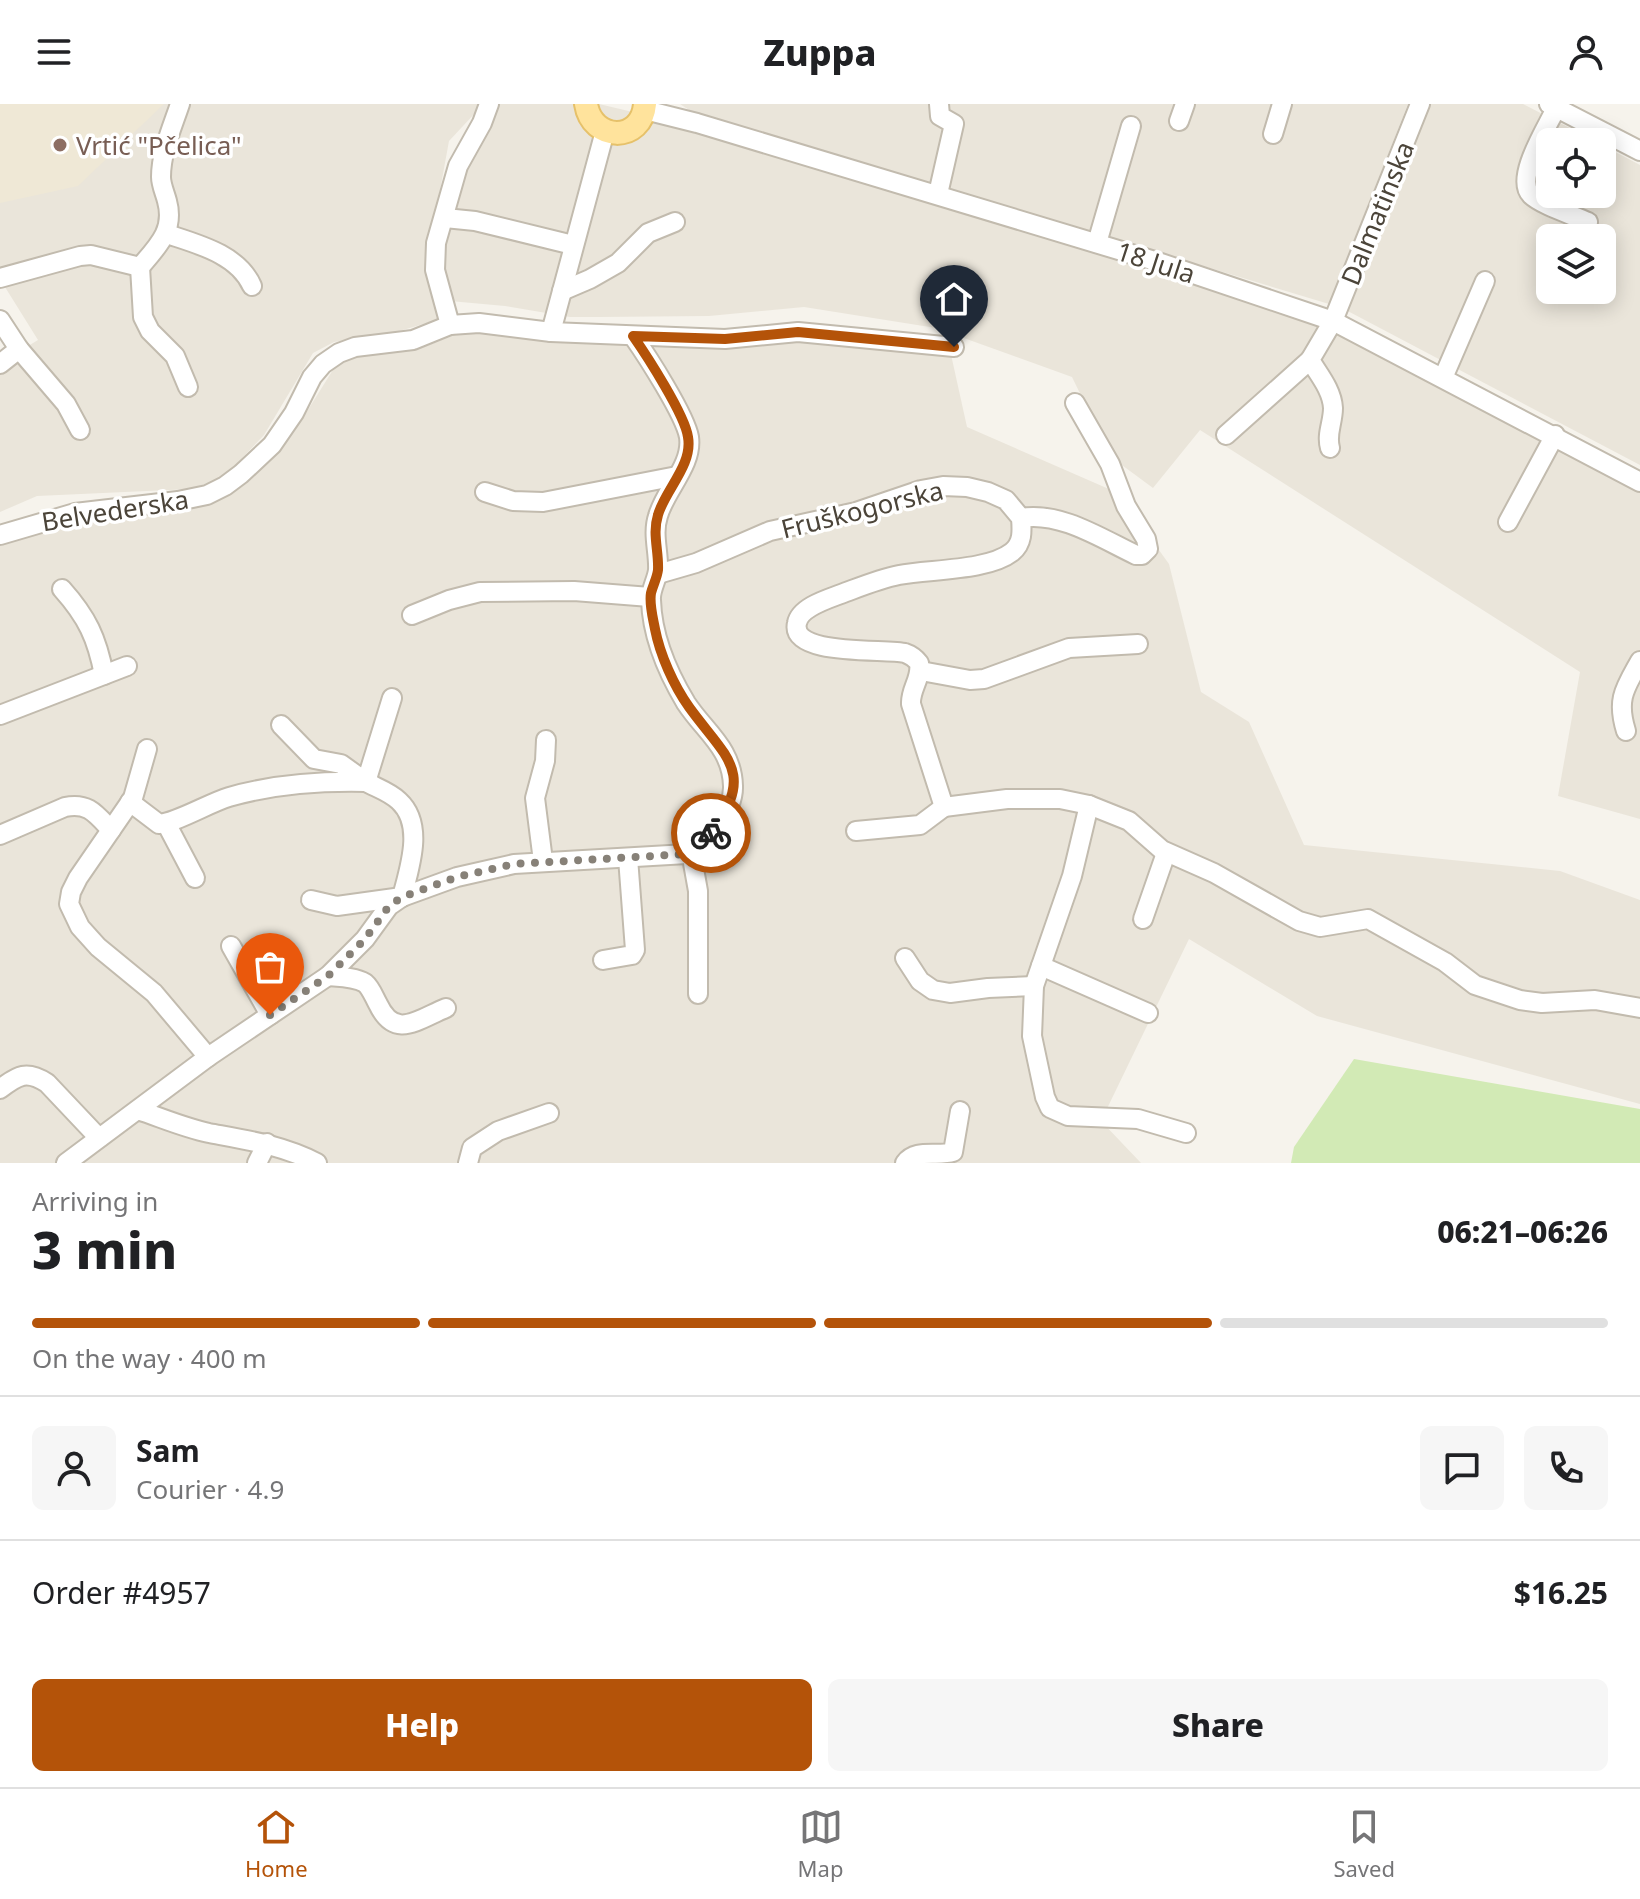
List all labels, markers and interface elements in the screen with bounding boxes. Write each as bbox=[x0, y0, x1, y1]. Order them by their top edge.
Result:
text: Zuppa bbox=[764, 28, 876, 77]
icon: menu bbox=[32, 30, 76, 74]
icon: person bbox=[1564, 30, 1608, 74]
place label: Vrtić "Pčelica" bbox=[76, 127, 242, 163]
map controls bbox=[1536, 128, 1616, 304]
button: locate bbox=[1536, 128, 1616, 208]
marker: Vrtić "Pčelica" bbox=[51, 136, 69, 154]
street label: Dalmatinska bbox=[1332, 136, 1422, 290]
button: layers bbox=[1536, 224, 1616, 304]
street label: 18 Jula bbox=[1112, 232, 1200, 292]
pin bbox=[920, 265, 988, 347]
icon: home bbox=[932, 277, 976, 321]
street label: Fruškogorska bbox=[777, 471, 947, 547]
street label: Belvederska bbox=[39, 481, 191, 539]
courier bbox=[671, 793, 751, 873]
icon: bike bbox=[689, 811, 733, 855]
pin bbox=[236, 933, 304, 1015]
icon: bag bbox=[248, 945, 292, 989]
text: Arriving in bbox=[32, 1183, 158, 1219]
text: 06:21–06:26 bbox=[1437, 1211, 1608, 1252]
text: 3 min bbox=[32, 1213, 177, 1284]
text: On the way · 400 m bbox=[32, 1340, 266, 1376]
button: person bbox=[32, 1426, 116, 1510]
button: chat bbox=[1420, 1426, 1504, 1510]
button: phone bbox=[1524, 1426, 1608, 1510]
text: Sam bbox=[136, 1430, 200, 1471]
text: Courier · 4.9 bbox=[136, 1471, 284, 1507]
text: Order #4957 bbox=[32, 1572, 211, 1613]
text: $16.25 bbox=[1514, 1572, 1608, 1613]
button: Help bbox=[32, 1679, 812, 1771]
button: Share bbox=[828, 1679, 1608, 1771]
tab: Home bbox=[245, 1805, 308, 1883]
tab: Map bbox=[798, 1805, 843, 1883]
tab: Saved bbox=[1333, 1805, 1395, 1883]

